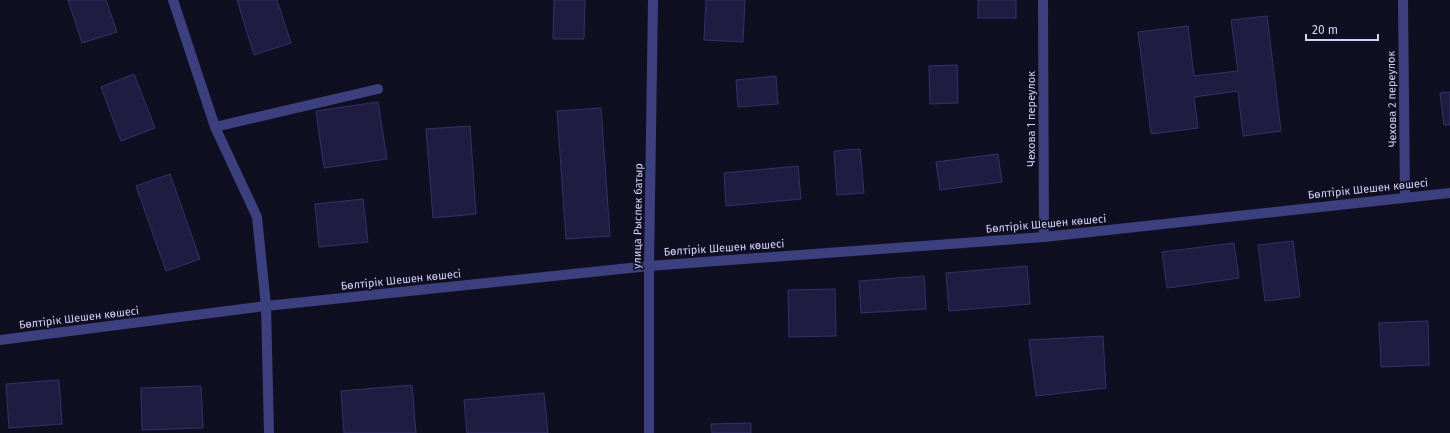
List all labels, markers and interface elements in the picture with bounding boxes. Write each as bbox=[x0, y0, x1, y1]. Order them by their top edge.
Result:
scale bar bbox=[1306, 16, 1378, 42]
text: 20 m bbox=[1312, 23, 1338, 37]
street label: Чехова 2 переулок bbox=[1385, 50, 1399, 147]
street label: Чехова 1 переулок bbox=[1025, 71, 1038, 167]
street label: улица Рыспек батыр bbox=[631, 163, 645, 269]
street label: Бөлтірік Шешен көшесі bbox=[1307, 176, 1429, 202]
street label: Бөлтірік Шешен көшесі bbox=[985, 212, 1107, 236]
street label: Бөлтірік Шешен көшесі bbox=[663, 237, 785, 259]
street label: Бөлтірік Шешен көшесі bbox=[340, 267, 462, 293]
street label: Бөлтірік Шешен көшесі bbox=[18, 304, 140, 332]

